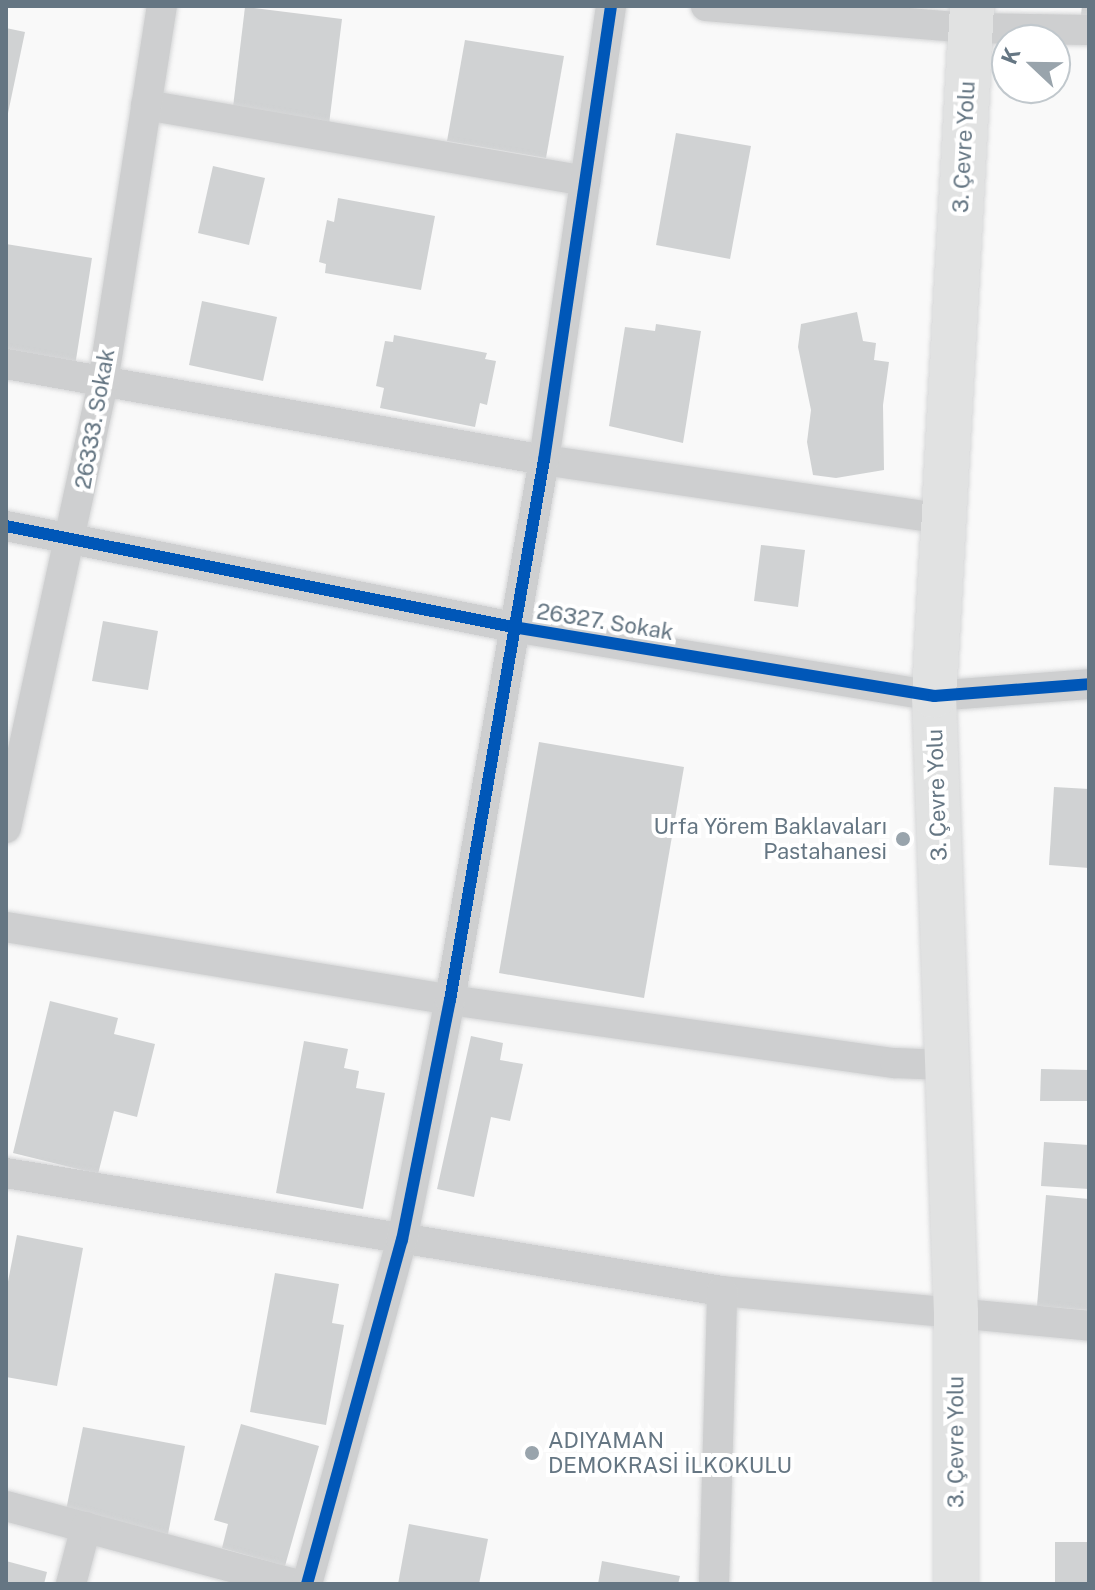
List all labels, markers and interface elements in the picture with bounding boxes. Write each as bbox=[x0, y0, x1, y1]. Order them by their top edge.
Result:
north arrow bbox=[991, 24, 1071, 104]
text: K bbox=[996, 44, 1026, 68]
street label: 3. Çevre Yolu bbox=[947, 80, 981, 214]
street label: 26333. Sokak bbox=[70, 347, 120, 491]
street label: 26327. Sokak bbox=[535, 598, 675, 646]
street label: 3. Çevre Yolu bbox=[921, 728, 953, 862]
place label: Urfa Yörem Baklavaları Pastahanesi bbox=[654, 813, 887, 864]
marker: Urfa Yörem Baklavaları Pastahanesi bbox=[894, 830, 912, 848]
street label: 3. Çevre Yolu bbox=[943, 1376, 969, 1508]
place label: ADIYAMAN DEMOKRASİ İLKOKULU bbox=[548, 1427, 792, 1478]
marker: ADIYAMAN DEMOKRASİ İLKOKULU bbox=[523, 1444, 541, 1462]

